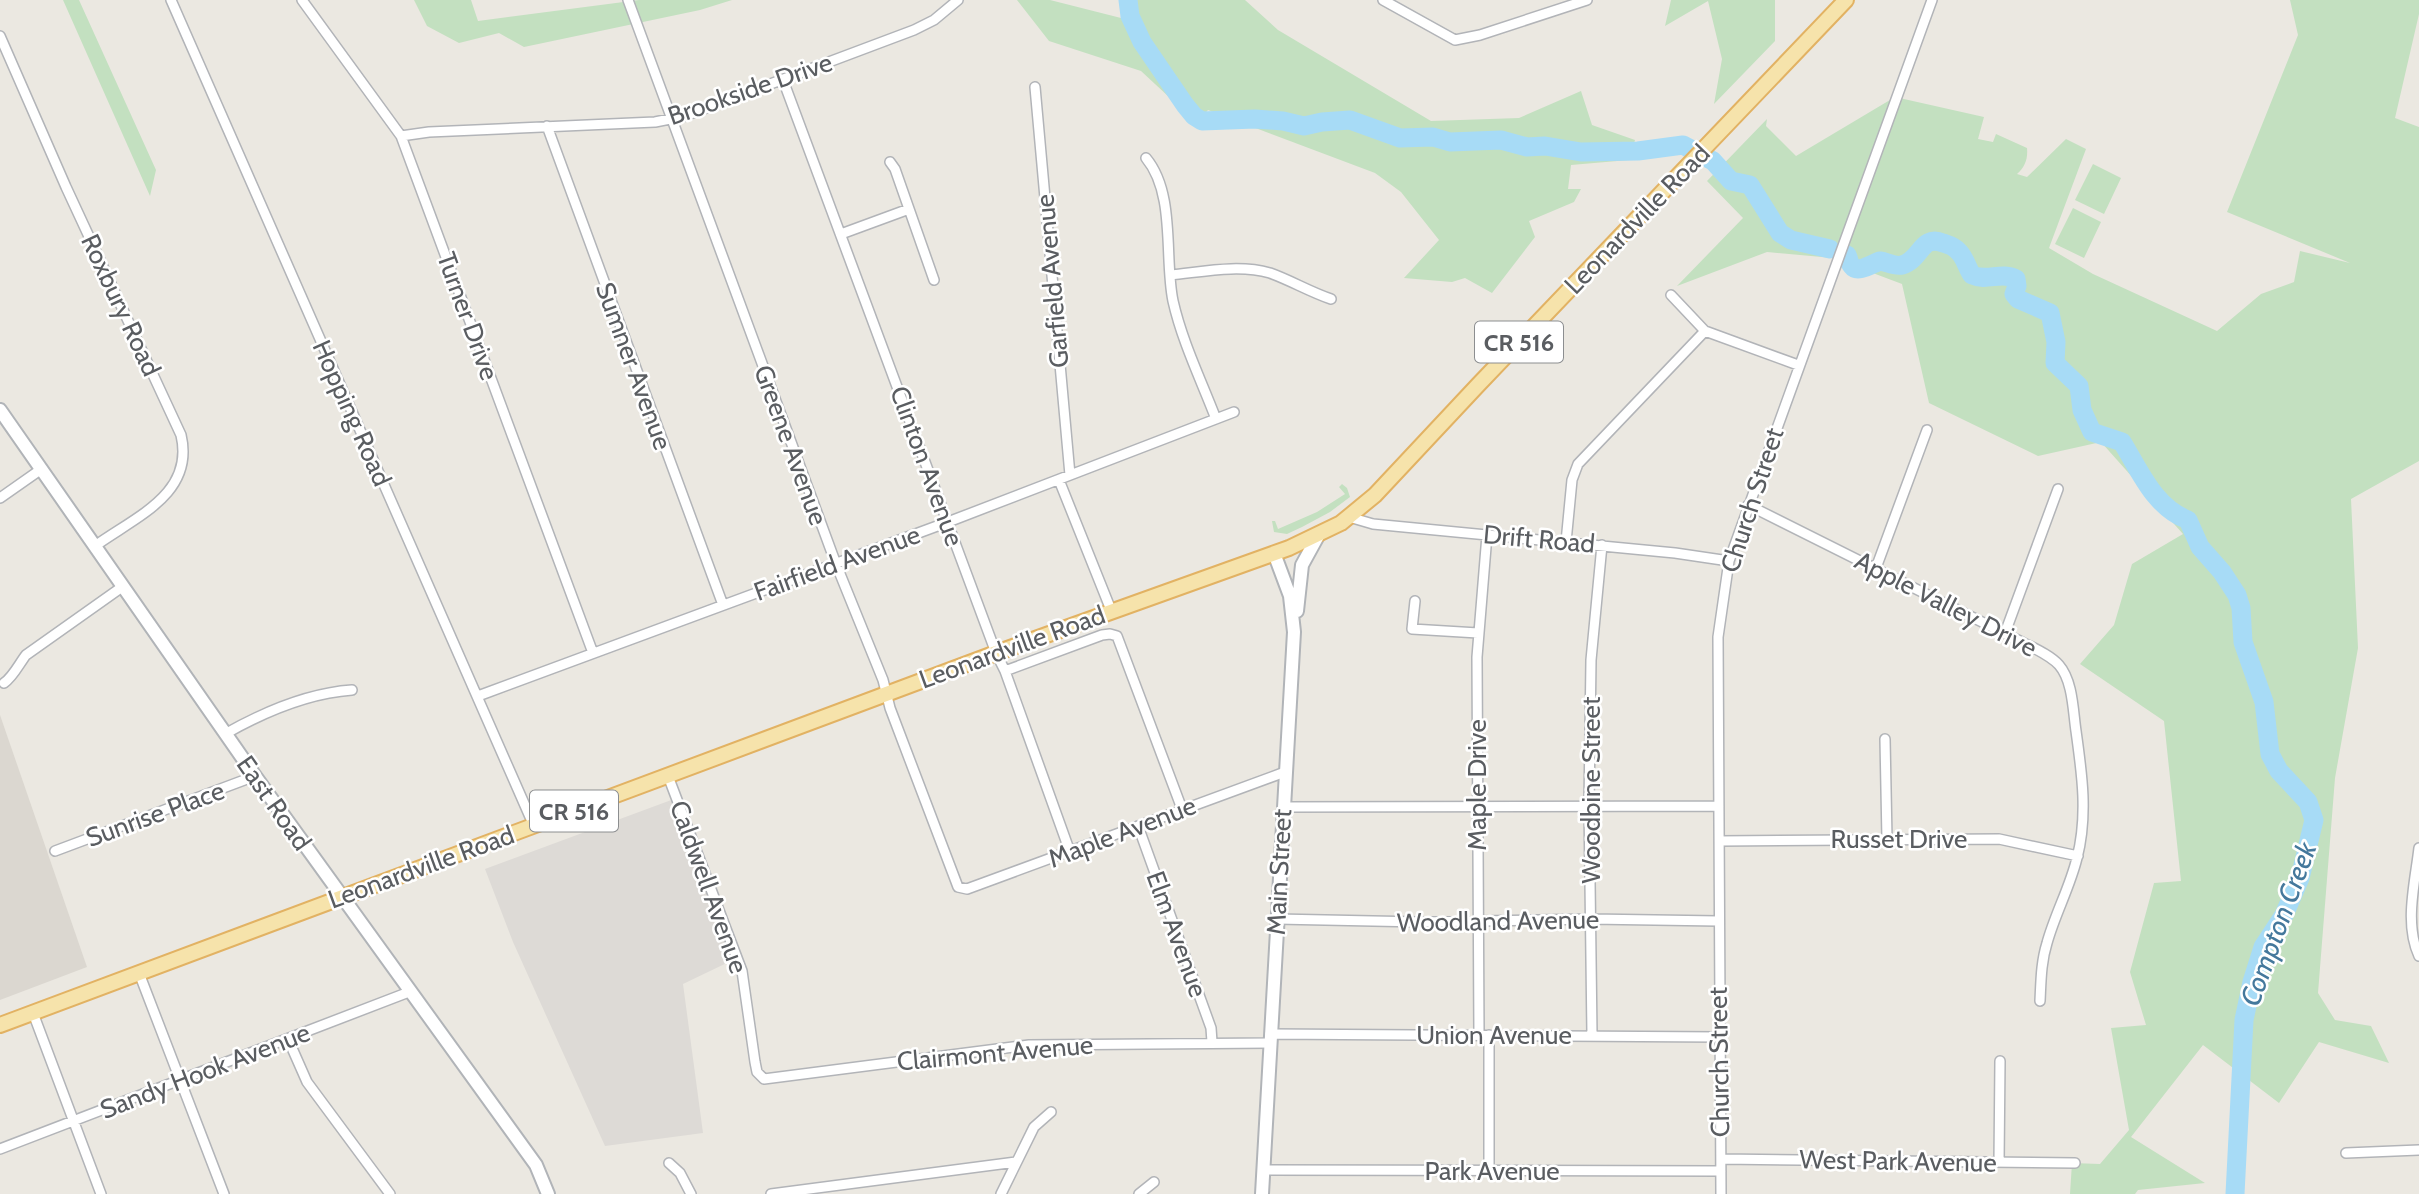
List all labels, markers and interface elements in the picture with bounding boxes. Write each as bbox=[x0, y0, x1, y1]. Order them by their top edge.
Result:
street label: Brookside Drive bbox=[664, 46, 836, 132]
street label: Leonardville Road bbox=[1558, 137, 1716, 301]
street label: Garfield Avenue bbox=[1028, 193, 1076, 369]
street label: Roxbury Road bbox=[74, 229, 168, 381]
street label: Turner Drive bbox=[430, 248, 506, 384]
street label: Sumner Avenue bbox=[589, 278, 679, 454]
road number: CR 516 bbox=[1475, 321, 1563, 362]
street label: Hopping Road bbox=[306, 335, 398, 491]
street label: Greene Avenue bbox=[747, 361, 835, 529]
street label: Clinton Avenue bbox=[883, 382, 971, 550]
street label: Church Street bbox=[1714, 423, 1790, 576]
street label: Fairfield Avenue bbox=[750, 518, 924, 608]
street label: Drift Road bbox=[1482, 518, 1596, 560]
street label: Apple Valley Drive bbox=[1850, 544, 2042, 664]
street label: Leonardville Road bbox=[915, 598, 1109, 696]
street label: Woodbine Street bbox=[1575, 696, 1607, 884]
street label: Maple Drive bbox=[1461, 719, 1493, 851]
street label: East Road bbox=[230, 749, 318, 857]
street label: Sunrise Place bbox=[81, 774, 229, 854]
street label: Maple Avenue bbox=[1044, 789, 1200, 875]
road number: CR 516 bbox=[530, 790, 618, 832]
street label: Caldwell Avenue bbox=[663, 796, 755, 978]
street label: Main Street bbox=[1260, 808, 1298, 936]
street label: Leonardville Road bbox=[324, 818, 518, 916]
street label: Russet Drive bbox=[1831, 823, 1967, 855]
water label: Compton Creek bbox=[2233, 837, 2324, 1010]
street label: Elm Avenue bbox=[1139, 867, 1215, 1001]
street label: Woodland Avenue bbox=[1396, 903, 1600, 939]
street label: Church Street bbox=[1702, 986, 1736, 1137]
street label: Sandy Hook Avenue bbox=[96, 1016, 314, 1126]
street label: Union Avenue bbox=[1416, 1019, 1572, 1051]
street label: Clairmont Avenue bbox=[896, 1028, 1094, 1078]
street label: West Park Avenue bbox=[1799, 1143, 1997, 1179]
street label: Park Avenue bbox=[1424, 1155, 1560, 1187]

